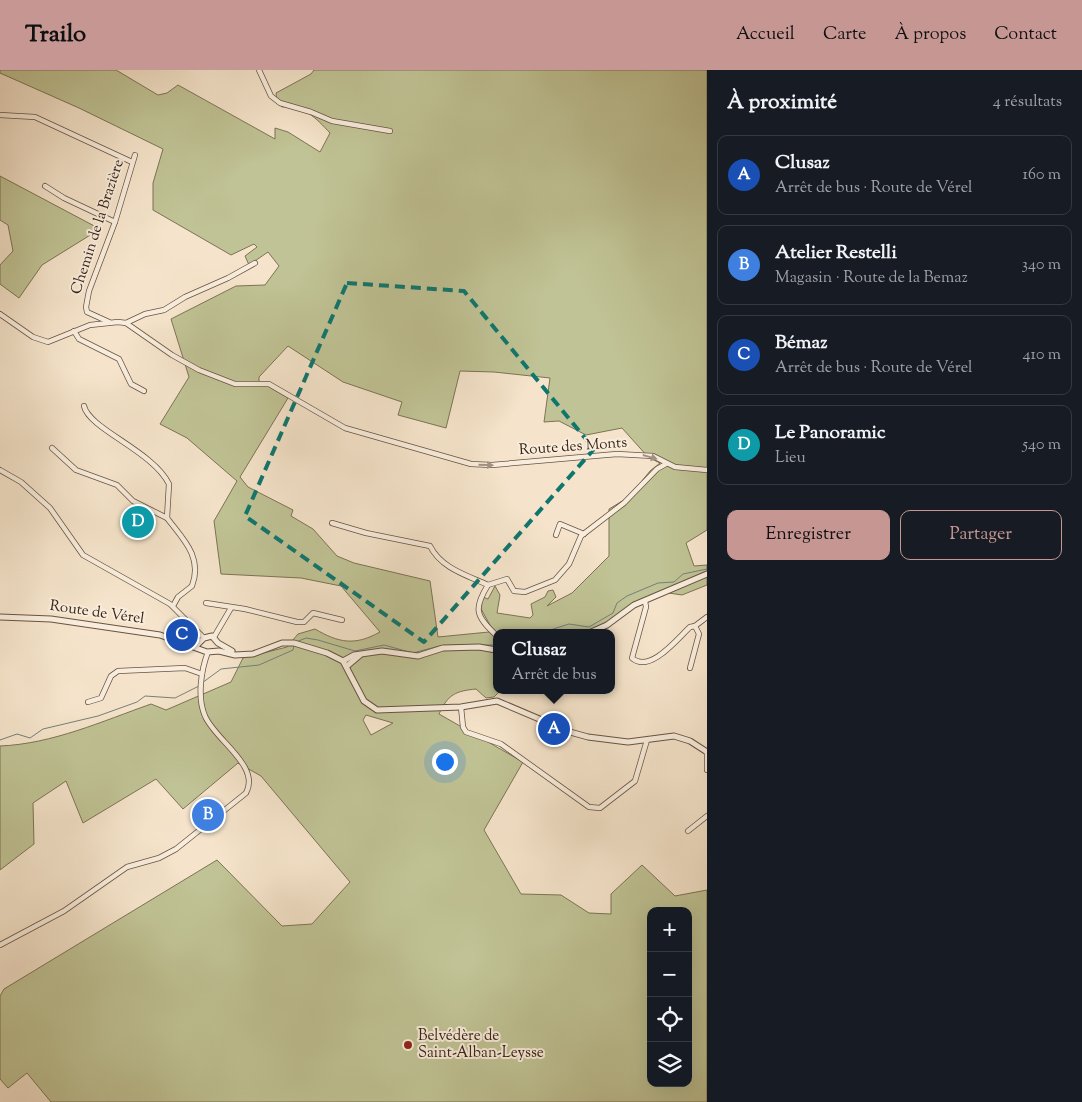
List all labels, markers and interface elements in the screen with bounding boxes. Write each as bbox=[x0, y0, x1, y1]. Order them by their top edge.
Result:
text: Trailo bbox=[25, 18, 86, 52]
text: Accueil bbox=[736, 22, 795, 48]
text: Carte bbox=[823, 22, 867, 48]
text: À propos bbox=[895, 22, 966, 48]
text: Contact bbox=[994, 22, 1057, 48]
text: À proximité bbox=[727, 88, 837, 118]
text: 4 résultats bbox=[993, 91, 1062, 114]
text: Clusaz bbox=[775, 150, 830, 177]
street label: Chemin de la Brazière bbox=[66, 157, 130, 297]
text: A bbox=[738, 164, 751, 187]
text: 160 m bbox=[1023, 164, 1061, 187]
text: Arrêt de bus · Route de Vérel bbox=[775, 177, 973, 200]
text: Atelier Restelli bbox=[775, 240, 897, 267]
text: B bbox=[739, 254, 749, 277]
text: 340 m bbox=[1022, 254, 1061, 277]
text: Magasin · Route de la Bemaz bbox=[775, 267, 968, 290]
text: Bémaz bbox=[775, 330, 827, 357]
text: C bbox=[738, 344, 750, 367]
text: 410 m bbox=[1023, 344, 1061, 367]
text: Arrêt de bus · Route de Vérel bbox=[775, 357, 973, 380]
text: Le Panoramic bbox=[775, 420, 886, 447]
street label: Route des Monts bbox=[518, 433, 628, 461]
text: D bbox=[738, 434, 750, 457]
text: 540 m bbox=[1023, 434, 1061, 457]
text: Lieu bbox=[775, 447, 806, 470]
one-way arrow bbox=[643, 454, 658, 462]
one-way arrow bbox=[478, 461, 494, 469]
pin: D bbox=[122, 503, 154, 541]
button: Enregistrer bbox=[727, 510, 890, 560]
button: Partager bbox=[900, 510, 1062, 560]
street label: Route de Vérel bbox=[48, 596, 146, 630]
pin: C bbox=[166, 616, 198, 654]
popup bbox=[493, 629, 615, 694]
text: Clusaz bbox=[512, 637, 566, 664]
text: Arrêt de bus bbox=[512, 664, 596, 687]
pin: A bbox=[538, 710, 570, 748]
your location bbox=[432, 749, 458, 775]
pin: B bbox=[192, 796, 224, 834]
map controls bbox=[647, 907, 692, 1087]
button: + bbox=[647, 907, 692, 952]
button: − bbox=[647, 952, 692, 997]
button: locate bbox=[647, 997, 692, 1042]
place label: Belvédère de Saint-Alban-Leysse bbox=[418, 1026, 544, 1064]
marker: Belvédère de Saint-Alban-Leysse bbox=[402, 1039, 414, 1051]
button: layers bbox=[647, 1042, 692, 1087]

